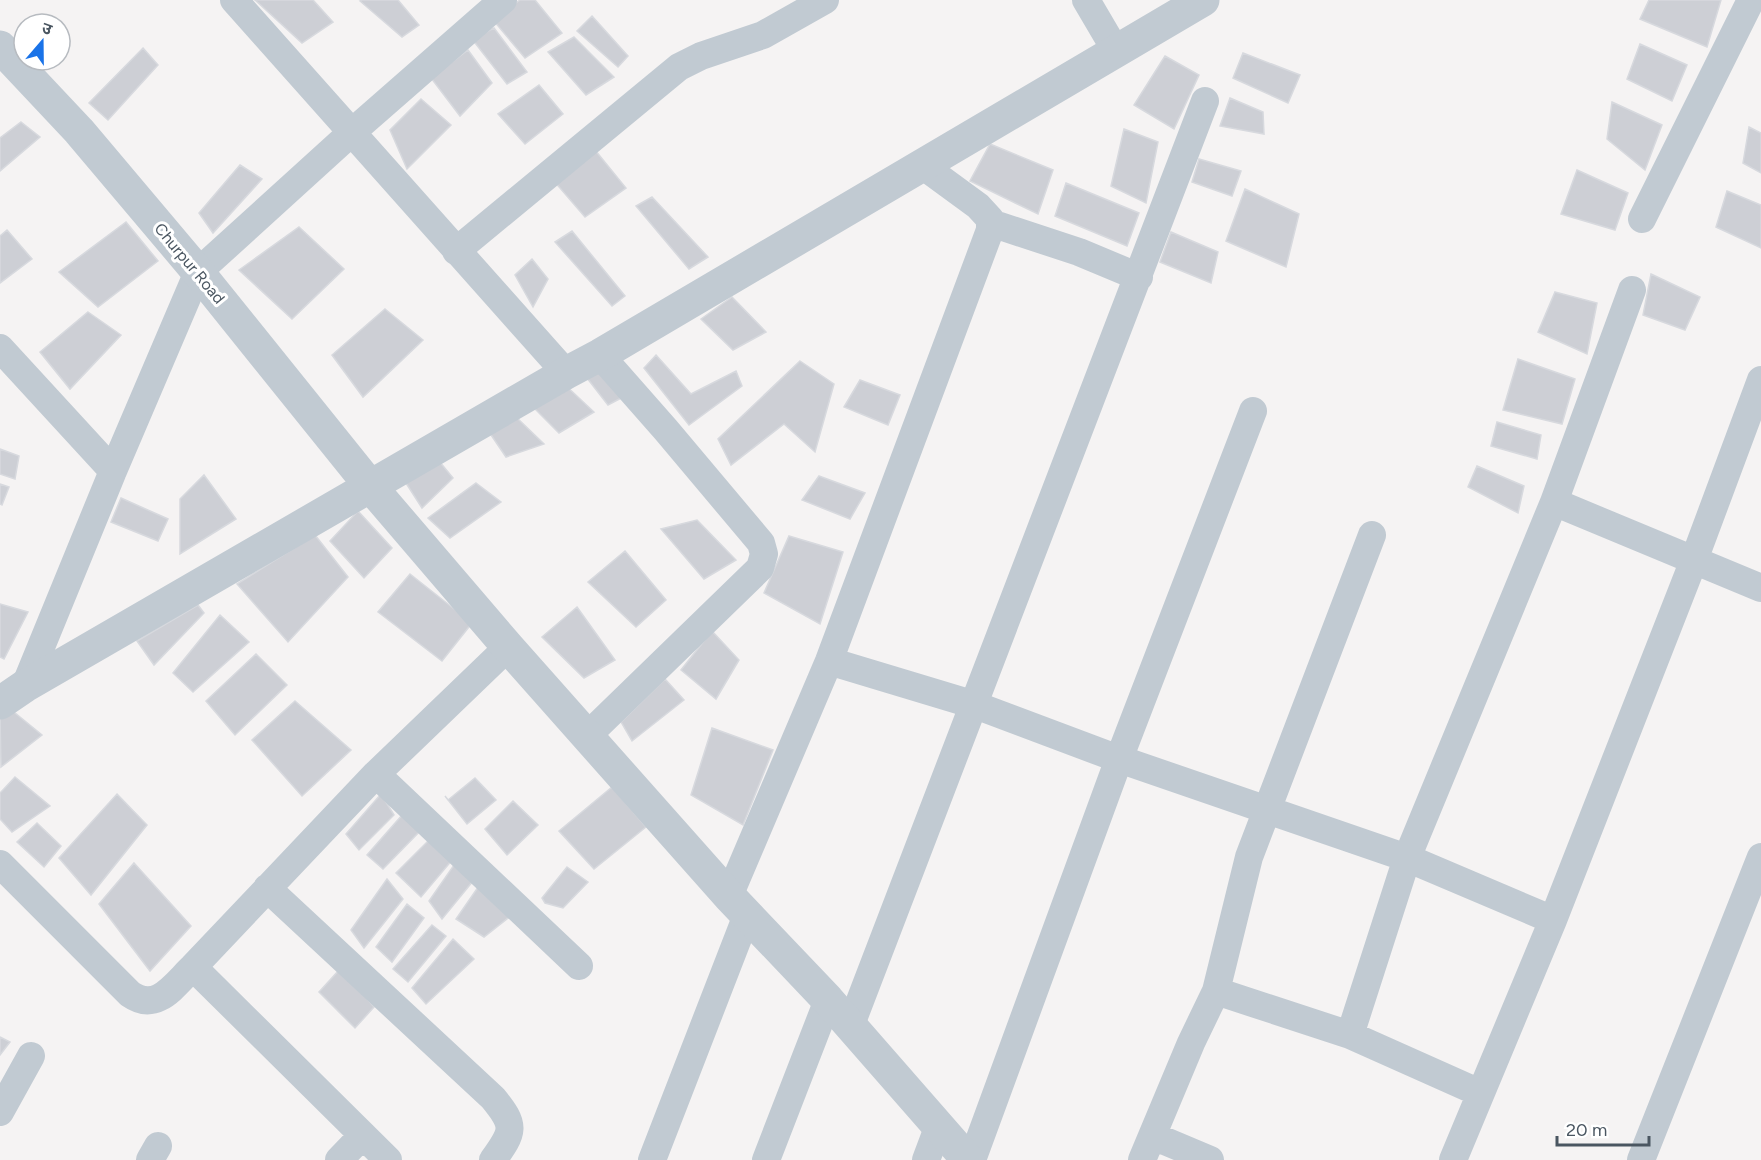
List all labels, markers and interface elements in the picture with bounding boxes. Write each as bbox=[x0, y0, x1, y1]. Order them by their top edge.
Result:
north arrow bbox=[12, 12, 72, 72]
text: उ bbox=[39, 18, 55, 39]
street label: Churpur Road bbox=[150, 219, 229, 307]
scale bar bbox=[1557, 1109, 1648, 1147]
text: 20 m bbox=[1566, 1119, 1607, 1141]

